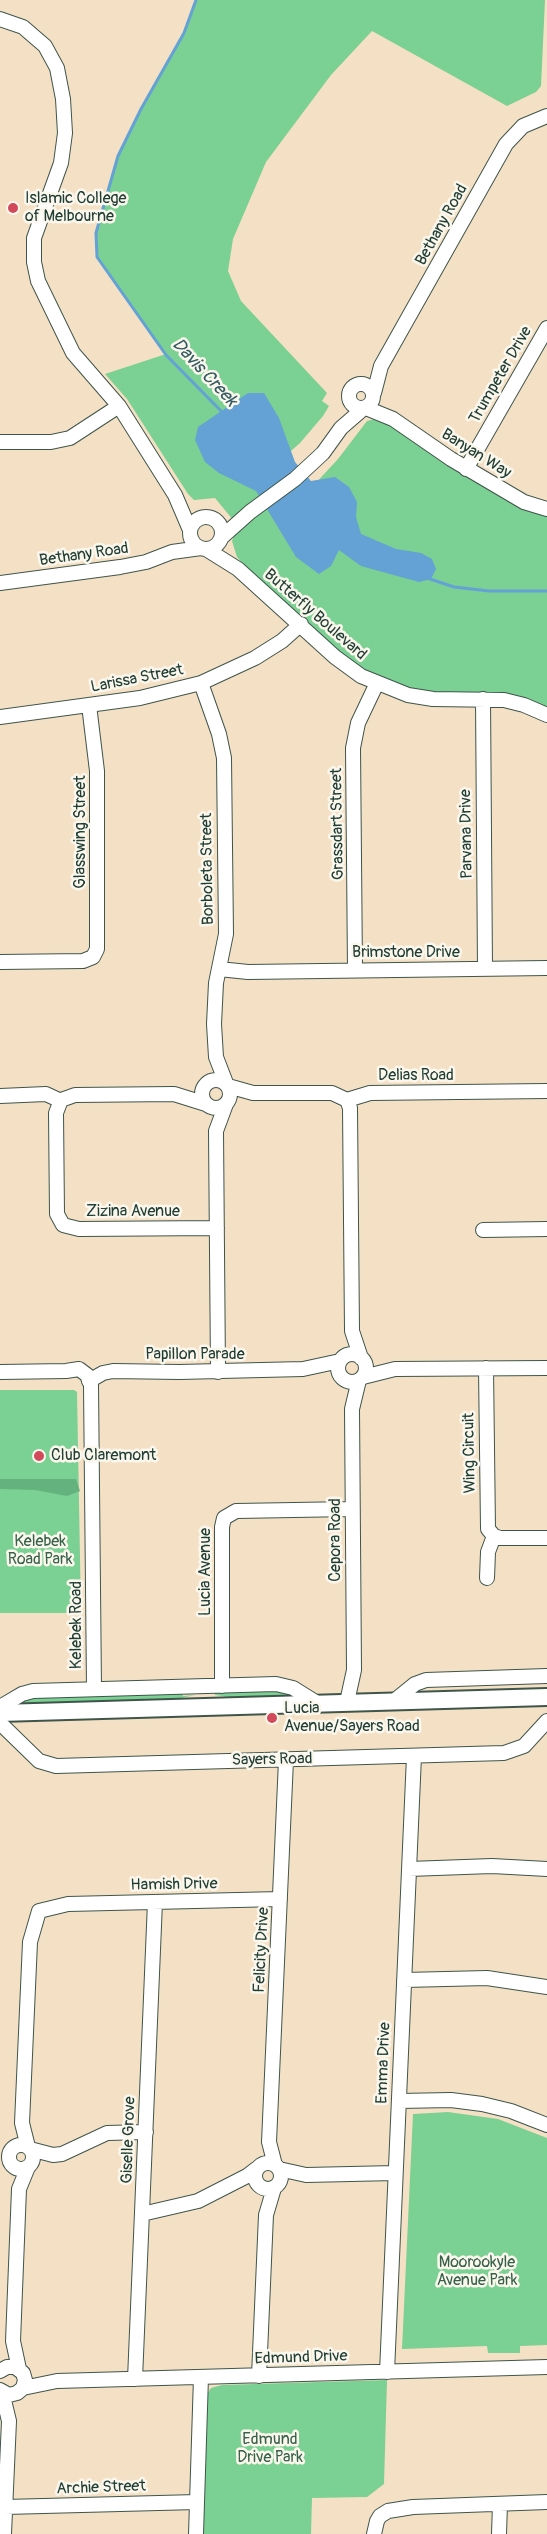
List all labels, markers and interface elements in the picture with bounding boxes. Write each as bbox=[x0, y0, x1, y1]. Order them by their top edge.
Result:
street label: Bethany Road bbox=[412, 181, 472, 269]
place label: Islamic College of Melbourne bbox=[25, 189, 126, 227]
marker: Islamic College of Melbourne bbox=[6, 201, 20, 215]
street label: Trumpeter Drive bbox=[465, 323, 537, 427]
water label: Davis Creek bbox=[167, 334, 241, 412]
street label: Banyan Way bbox=[437, 425, 515, 483]
street label: Bethany Road bbox=[38, 539, 130, 571]
street label: Butterfly Boulevard bbox=[260, 565, 370, 665]
street label: Larissa Street bbox=[89, 661, 185, 697]
street label: Grassdart Street bbox=[327, 768, 349, 880]
street label: Glasswing Street bbox=[71, 775, 91, 889]
street label: Parvana Drive bbox=[457, 789, 477, 879]
street label: Borboleta Street bbox=[197, 813, 219, 925]
street label: Brimstone Drive bbox=[352, 943, 460, 963]
street label: Delias Road bbox=[378, 1066, 454, 1086]
street label: Zizina Avenue bbox=[86, 1202, 180, 1222]
street label: Papillon Parade bbox=[145, 1345, 245, 1365]
street label: Wing Circuit bbox=[460, 1412, 480, 1494]
place label: Club Claremont bbox=[51, 1446, 156, 1466]
marker: Club Claremont bbox=[32, 1449, 46, 1463]
street label: Cepora Road bbox=[326, 1498, 346, 1582]
street label: Lucia Avenue bbox=[196, 1528, 216, 1616]
park label: Kelebek Road Park bbox=[8, 1532, 72, 1570]
street label: Kelebek Road bbox=[67, 1581, 87, 1669]
place label: Lucia Avenue/Sayers Road bbox=[284, 1699, 420, 1737]
marker: Lucia Avenue/Sayers Road bbox=[265, 1711, 279, 1725]
street label: Sayers Road bbox=[231, 1750, 313, 1770]
street label: Hamish Drive bbox=[130, 1875, 218, 1895]
street label: Felicity Drive bbox=[250, 1907, 274, 1993]
street label: Emma Drive bbox=[373, 2022, 395, 2104]
street label: Giselle Grove bbox=[118, 2096, 140, 2184]
park label: Moorookyle Avenue Park bbox=[437, 2253, 517, 2291]
street label: Edmund Drive bbox=[254, 2347, 348, 2369]
park label: Edmund Drive Park bbox=[237, 2430, 303, 2468]
street label: Archie Street bbox=[56, 2477, 146, 2499]

